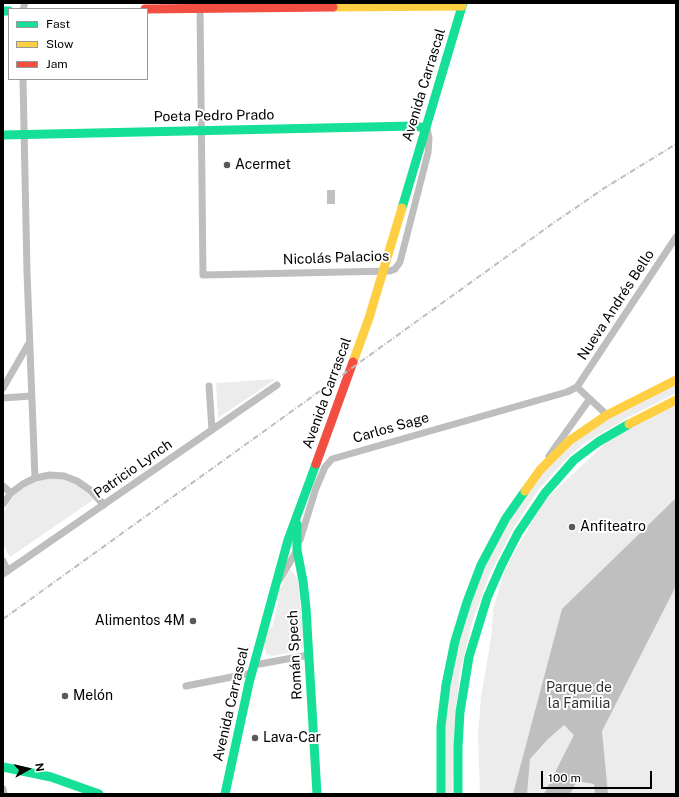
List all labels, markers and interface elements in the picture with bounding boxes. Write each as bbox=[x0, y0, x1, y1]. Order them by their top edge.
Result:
legend bbox=[8, 8, 148, 80]
text: Fast bbox=[46, 17, 70, 31]
street label: Avenida Carrascal bbox=[399, 26, 449, 144]
text: Slow bbox=[46, 37, 73, 51]
text: Jam bbox=[46, 57, 68, 71]
street label: Poeta Pedro Prado bbox=[153, 107, 275, 125]
place label: Acermet bbox=[235, 157, 291, 173]
marker: Acermet bbox=[222, 160, 232, 170]
street label: Nueva Andrés Bello bbox=[574, 247, 658, 363]
street label: Nicolás Palacios bbox=[283, 248, 389, 268]
street label: Avenida Carrascal bbox=[299, 335, 355, 451]
street label: Carlos Sage bbox=[351, 409, 431, 447]
street label: Patricio Lynch bbox=[91, 436, 175, 502]
place label: Anfiteatro bbox=[580, 519, 646, 535]
marker: Anfiteatro bbox=[567, 522, 577, 532]
street label: Román Spech bbox=[284, 610, 306, 700]
place label: Alimentos 4M bbox=[95, 613, 185, 629]
marker: Alimentos 4M bbox=[188, 616, 198, 626]
street label: Avenida Carrascal bbox=[210, 645, 252, 763]
park label: Parque de la Familia bbox=[546, 680, 612, 712]
place label: Melón bbox=[73, 688, 113, 704]
marker: Melón bbox=[60, 691, 70, 701]
place label: Lava-Car bbox=[263, 730, 321, 746]
marker: Lava-Car bbox=[250, 733, 260, 743]
north arrow bbox=[8, 749, 48, 789]
text: N bbox=[33, 762, 46, 772]
scale bar bbox=[543, 763, 654, 789]
text: 100 m bbox=[548, 771, 581, 785]

